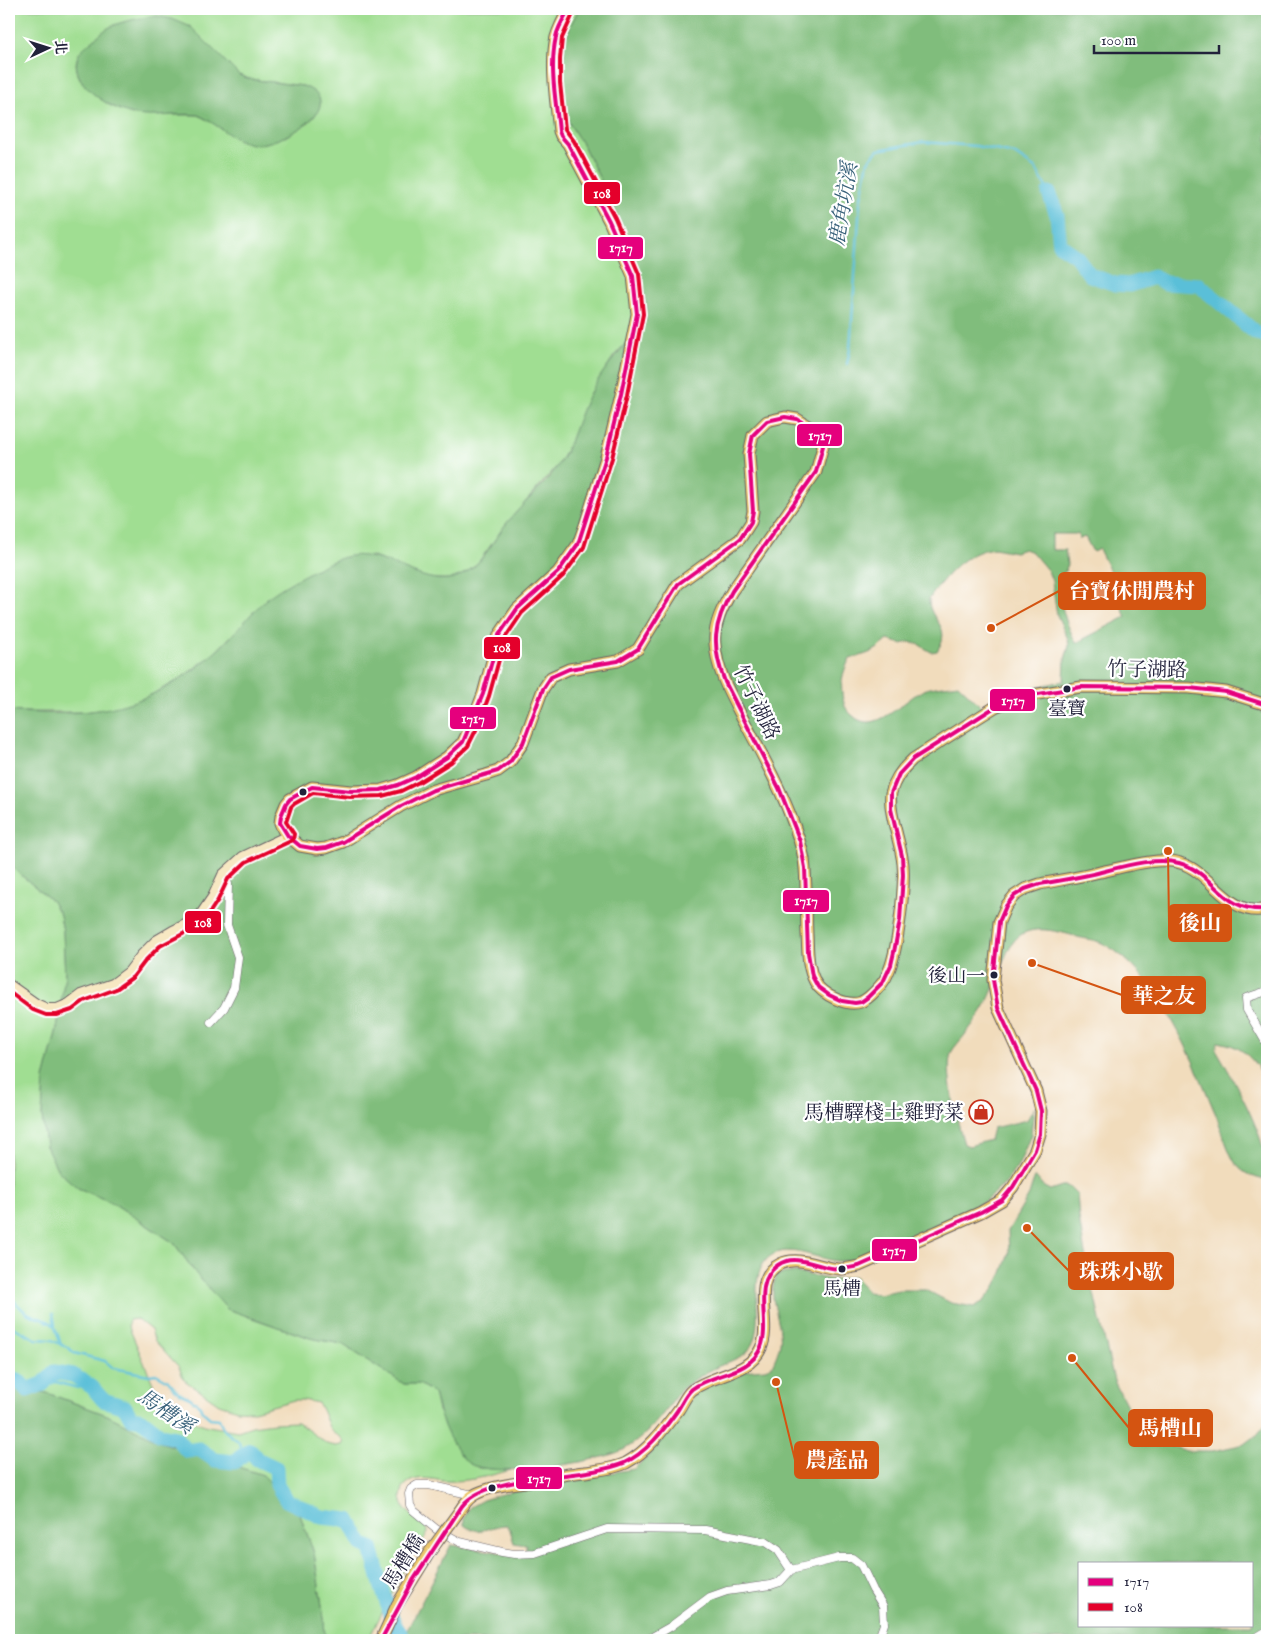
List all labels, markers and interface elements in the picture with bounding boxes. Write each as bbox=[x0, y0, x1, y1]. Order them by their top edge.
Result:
north arrow bbox=[22, 22, 72, 72]
scale bar bbox=[1094, 22, 1218, 54]
text: 100 m bbox=[1101, 31, 1137, 50]
text: 北 bbox=[51, 40, 69, 55]
water label: 鹿角坑溪 bbox=[825, 159, 865, 248]
line badge: 108 bbox=[583, 181, 621, 205]
text: 108 bbox=[593, 185, 611, 203]
line badge: 1717 bbox=[597, 236, 644, 260]
text: 1717 bbox=[609, 239, 633, 257]
line badge: 1717 bbox=[796, 423, 843, 447]
text: 1717 bbox=[808, 427, 832, 445]
callout: 台寶休閒農村 bbox=[1059, 573, 1205, 609]
text: 台寶休閒農村 bbox=[1069, 579, 1195, 606]
line badge: 108 bbox=[483, 636, 521, 660]
text: 108 bbox=[493, 639, 511, 657]
street label: 竹子湖路 bbox=[1107, 657, 1187, 684]
street label: 竹子湖路 bbox=[727, 661, 784, 744]
marker: 臺寶 bbox=[1062, 684, 1072, 694]
line badge: 1717 bbox=[989, 688, 1036, 712]
text: 1717 bbox=[1001, 692, 1025, 710]
place label: 臺寶 bbox=[1048, 698, 1086, 722]
line badge: 1717 bbox=[449, 706, 497, 730]
text: 1717 bbox=[461, 710, 485, 728]
unlabelled marker bbox=[298, 787, 308, 797]
line badge: 1717 bbox=[782, 889, 830, 913]
text: 1717 bbox=[794, 892, 818, 910]
callout: 後山 bbox=[1169, 905, 1231, 941]
line badge: 108 bbox=[184, 910, 222, 934]
text: 後山 bbox=[1179, 911, 1221, 938]
text: 108 bbox=[194, 914, 212, 932]
place label: 後山一 bbox=[928, 965, 985, 989]
marker: 後山一 bbox=[989, 970, 999, 980]
callout: 華之友 bbox=[1122, 977, 1205, 1013]
text: 華之友 bbox=[1133, 984, 1196, 1011]
shop icon: 馬槽驛棧土雞野菜 bbox=[968, 1099, 994, 1125]
place label: 馬槽驛棧土雞野菜 bbox=[804, 1101, 964, 1126]
line badge: 1717 bbox=[871, 1238, 918, 1262]
text: 1717 bbox=[882, 1242, 906, 1260]
callout: 珠珠小歇 bbox=[1069, 1253, 1173, 1289]
text: 珠珠小歇 bbox=[1079, 1260, 1163, 1287]
marker: 馬槽 bbox=[837, 1264, 847, 1274]
place label: 馬槽 bbox=[823, 1278, 861, 1302]
water label: 馬槽溪 bbox=[131, 1383, 200, 1442]
callout: 馬槽山 bbox=[1129, 1410, 1212, 1446]
text: 馬槽山 bbox=[1139, 1416, 1202, 1443]
callout: 農產品 bbox=[795, 1442, 878, 1478]
text: 農產品 bbox=[806, 1448, 869, 1475]
line badge: 1717 bbox=[515, 1466, 563, 1490]
text: 1717 bbox=[527, 1470, 551, 1488]
unlabelled marker bbox=[487, 1483, 497, 1493]
street label: 馬槽橋 bbox=[378, 1530, 431, 1594]
legend bbox=[1078, 1562, 1254, 1626]
text: 1717 bbox=[1124, 1572, 1149, 1591]
text: 108 bbox=[1124, 1598, 1143, 1617]

